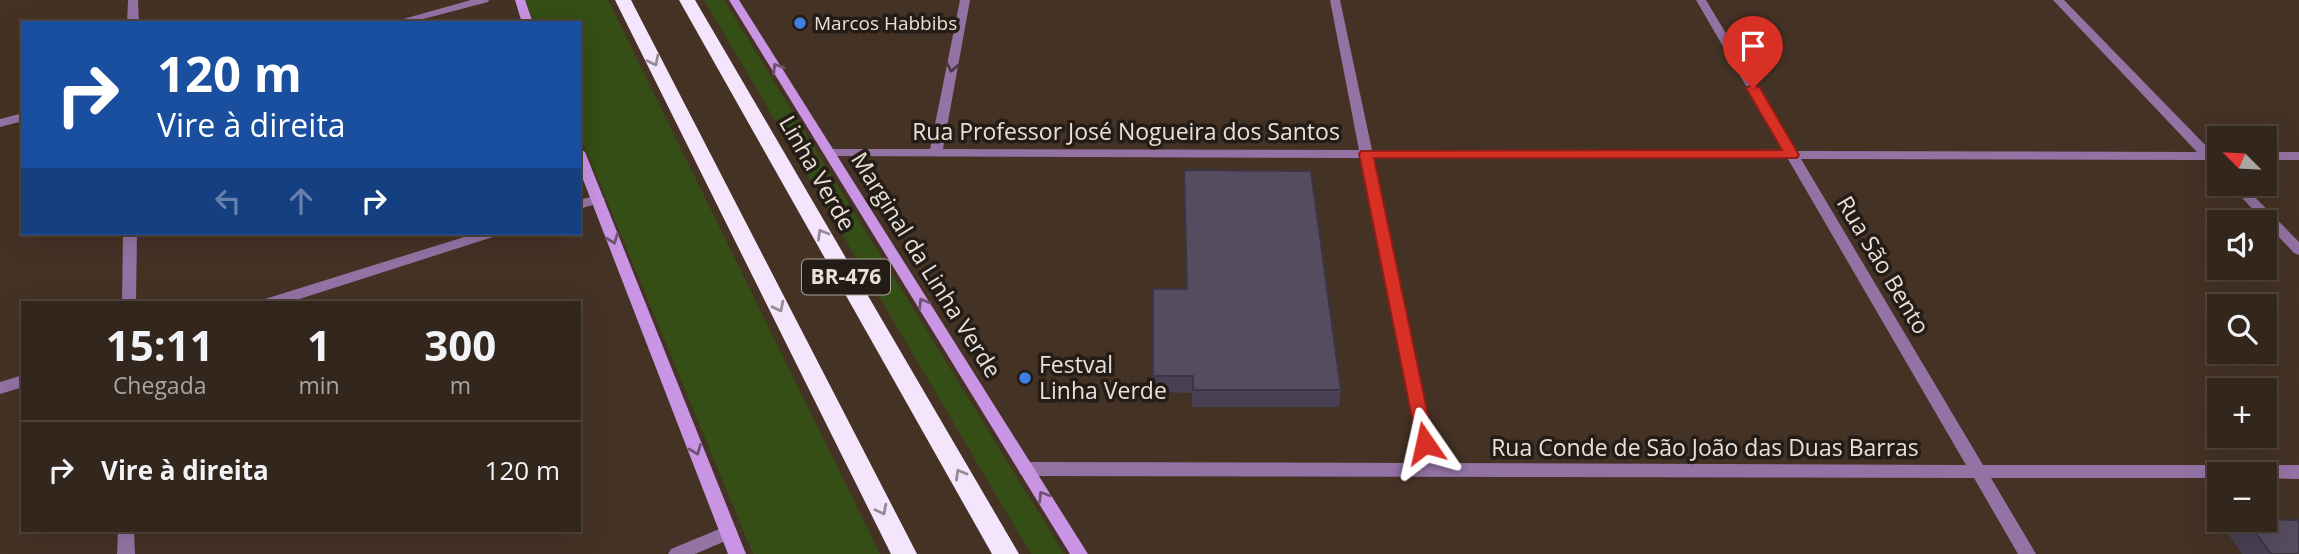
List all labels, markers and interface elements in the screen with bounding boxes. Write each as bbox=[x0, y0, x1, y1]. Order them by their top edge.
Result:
place label: Marcos Habbibs bbox=[814, 10, 957, 36]
marker: Marcos Habbibs bbox=[792, 15, 808, 31]
pin bbox=[1723, 16, 1783, 88]
icon: arrive bbox=[1734, 27, 1772, 65]
text: 120 m bbox=[157, 40, 302, 106]
icon: right bbox=[42, 49, 133, 140]
one-way arrow bbox=[646, 54, 659, 66]
one-way arrow bbox=[946, 61, 961, 73]
one-way arrow bbox=[772, 62, 785, 75]
text: Vire à direita bbox=[157, 103, 346, 146]
street label: Linha Verde bbox=[772, 109, 864, 236]
street label: Rua Professor José Nogueira dos Santos bbox=[912, 115, 1340, 147]
north arrow bbox=[2207, 126, 2277, 196]
map controls bbox=[2207, 126, 2277, 532]
street label: Marginal da Linha Verde bbox=[844, 146, 1009, 383]
icon: left bbox=[209, 182, 247, 220]
icon: ahead bbox=[282, 182, 320, 220]
icon: right bbox=[355, 182, 393, 220]
street label: Rua São Bento bbox=[1830, 189, 1938, 340]
button: sound bbox=[2207, 210, 2277, 280]
one-way arrow bbox=[817, 229, 830, 242]
one-way arrow bbox=[605, 232, 619, 244]
road number: BR-476 bbox=[802, 260, 890, 294]
button: search bbox=[2207, 294, 2277, 364]
one-way arrow bbox=[918, 297, 931, 310]
one-way arrow bbox=[771, 300, 784, 313]
text: 15:11 bbox=[106, 316, 214, 373]
text: 1 bbox=[307, 316, 331, 373]
text: 300 bbox=[424, 316, 496, 373]
place label: Festval Linha Verde bbox=[1039, 348, 1167, 406]
text: Chegada bbox=[113, 369, 207, 401]
text: min bbox=[298, 369, 340, 401]
text: m bbox=[450, 369, 471, 401]
marker: Festval Linha Verde bbox=[1017, 370, 1033, 386]
button: + bbox=[2207, 378, 2277, 448]
position arrow bbox=[1388, 406, 1462, 480]
street label: Rua Conde de São João das Duas Barras bbox=[1491, 431, 1919, 463]
one-way arrow bbox=[688, 444, 702, 456]
icon: right bbox=[42, 451, 80, 489]
text: Vire à direita bbox=[101, 452, 269, 488]
text: 120 m bbox=[485, 452, 560, 488]
button: − bbox=[2207, 462, 2277, 532]
one-way arrow bbox=[955, 468, 968, 481]
one-way arrow bbox=[1038, 491, 1051, 504]
one-way arrow bbox=[873, 503, 887, 515]

